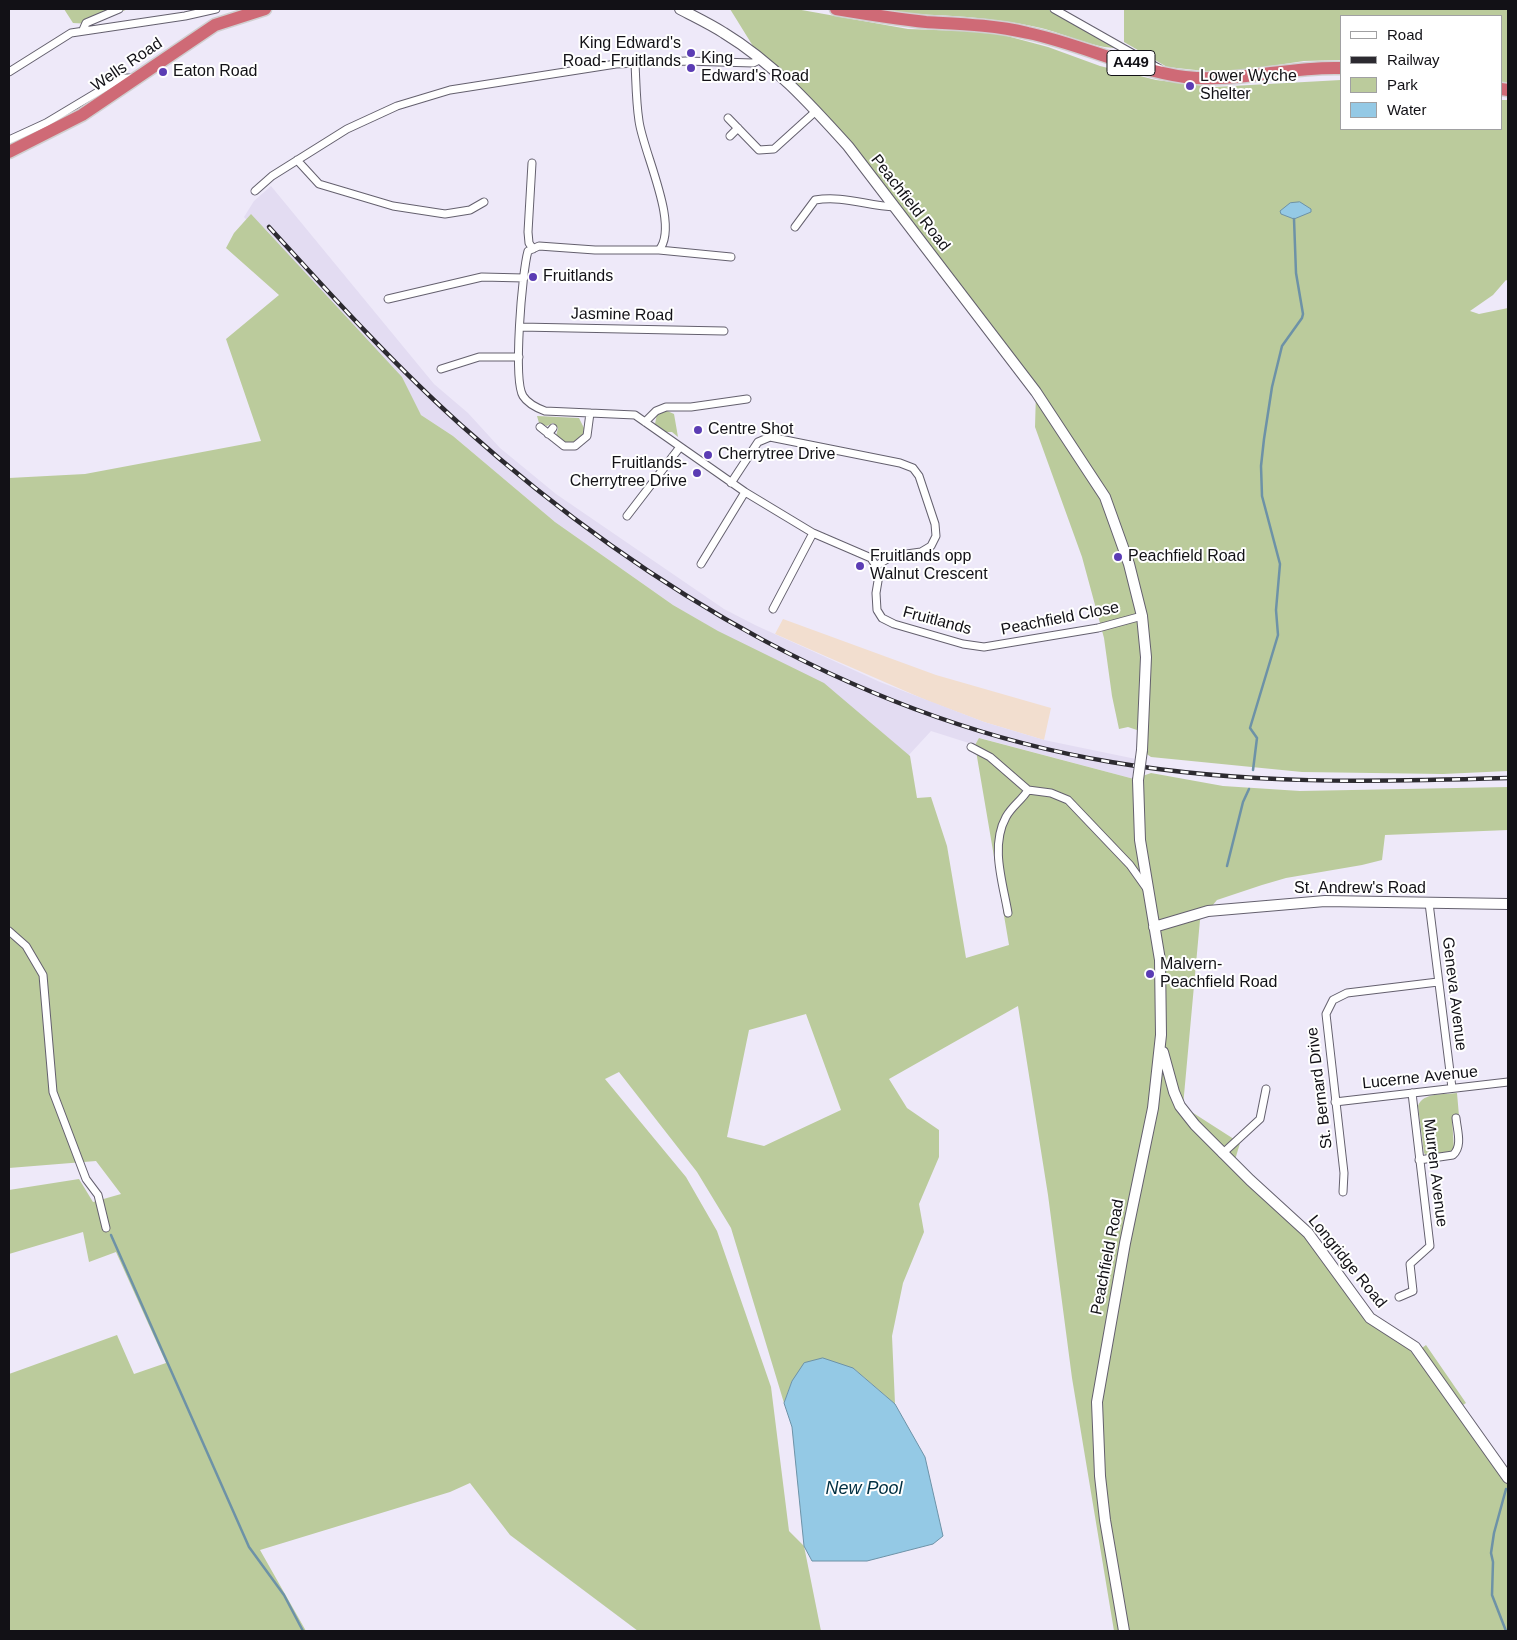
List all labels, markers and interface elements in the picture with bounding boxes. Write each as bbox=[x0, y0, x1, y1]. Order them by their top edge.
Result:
legend bbox=[1340, 15, 1502, 130]
text: Road bbox=[1387, 26, 1423, 43]
street label: Wells Road bbox=[88, 34, 166, 96]
place label: King Edward's Road- Fruitlands bbox=[563, 34, 681, 72]
marker: King Edward's Road- Fruitlands bbox=[685, 47, 697, 59]
place label: King Edward's Road bbox=[701, 49, 809, 87]
road number: A449 bbox=[1107, 50, 1155, 76]
text: Railway bbox=[1387, 51, 1440, 68]
place label: Eaton Road bbox=[173, 62, 258, 82]
marker: King Edward's Road bbox=[685, 62, 697, 74]
marker: Eaton Road bbox=[157, 66, 169, 78]
place label: Lower Wyche Shelter bbox=[1200, 67, 1297, 105]
text: Park bbox=[1387, 76, 1418, 93]
marker: Lower Wyche Shelter bbox=[1184, 80, 1196, 92]
text: Water bbox=[1387, 101, 1426, 118]
street label: Peachfield Road bbox=[866, 151, 954, 255]
place label: Fruitlands bbox=[543, 267, 613, 287]
marker: Fruitlands bbox=[527, 271, 539, 283]
street label: Jasmine Road bbox=[571, 305, 673, 325]
place label: Centre Shot bbox=[708, 420, 793, 440]
marker: Centre Shot bbox=[692, 424, 704, 436]
place label: Cherrytree Drive bbox=[718, 445, 835, 465]
marker: Cherrytree Drive bbox=[702, 449, 714, 461]
place label: Fruitlands- Cherrytree Drive bbox=[570, 454, 687, 492]
marker: Fruitlands- Cherrytree Drive bbox=[691, 467, 703, 479]
place label: Fruitlands opp Walnut Crescent bbox=[870, 547, 988, 585]
place label: Peachfield Road bbox=[1128, 547, 1245, 567]
marker: Peachfield Road bbox=[1112, 551, 1124, 563]
marker: Fruitlands opp Walnut Crescent bbox=[854, 560, 866, 572]
street label: Peachfield Close bbox=[999, 598, 1121, 640]
street label: Fruitlands bbox=[901, 603, 973, 639]
street label: St. Andrew's Road bbox=[1294, 879, 1426, 899]
street label: Geneva Avenue bbox=[1437, 936, 1471, 1052]
place label: Malvern- Peachfield Road bbox=[1160, 955, 1277, 993]
marker: Malvern- Peachfield Road bbox=[1144, 968, 1156, 980]
street label: St. Bernard Drive bbox=[1303, 1026, 1337, 1150]
street label: Lucerne Avenue bbox=[1361, 1062, 1479, 1094]
street label: Murren Avenue bbox=[1419, 1118, 1451, 1228]
street label: Peachfield Road bbox=[1087, 1198, 1129, 1316]
street label: Longridge Road bbox=[1304, 1212, 1390, 1312]
water label: New Pool bbox=[825, 1478, 903, 1500]

